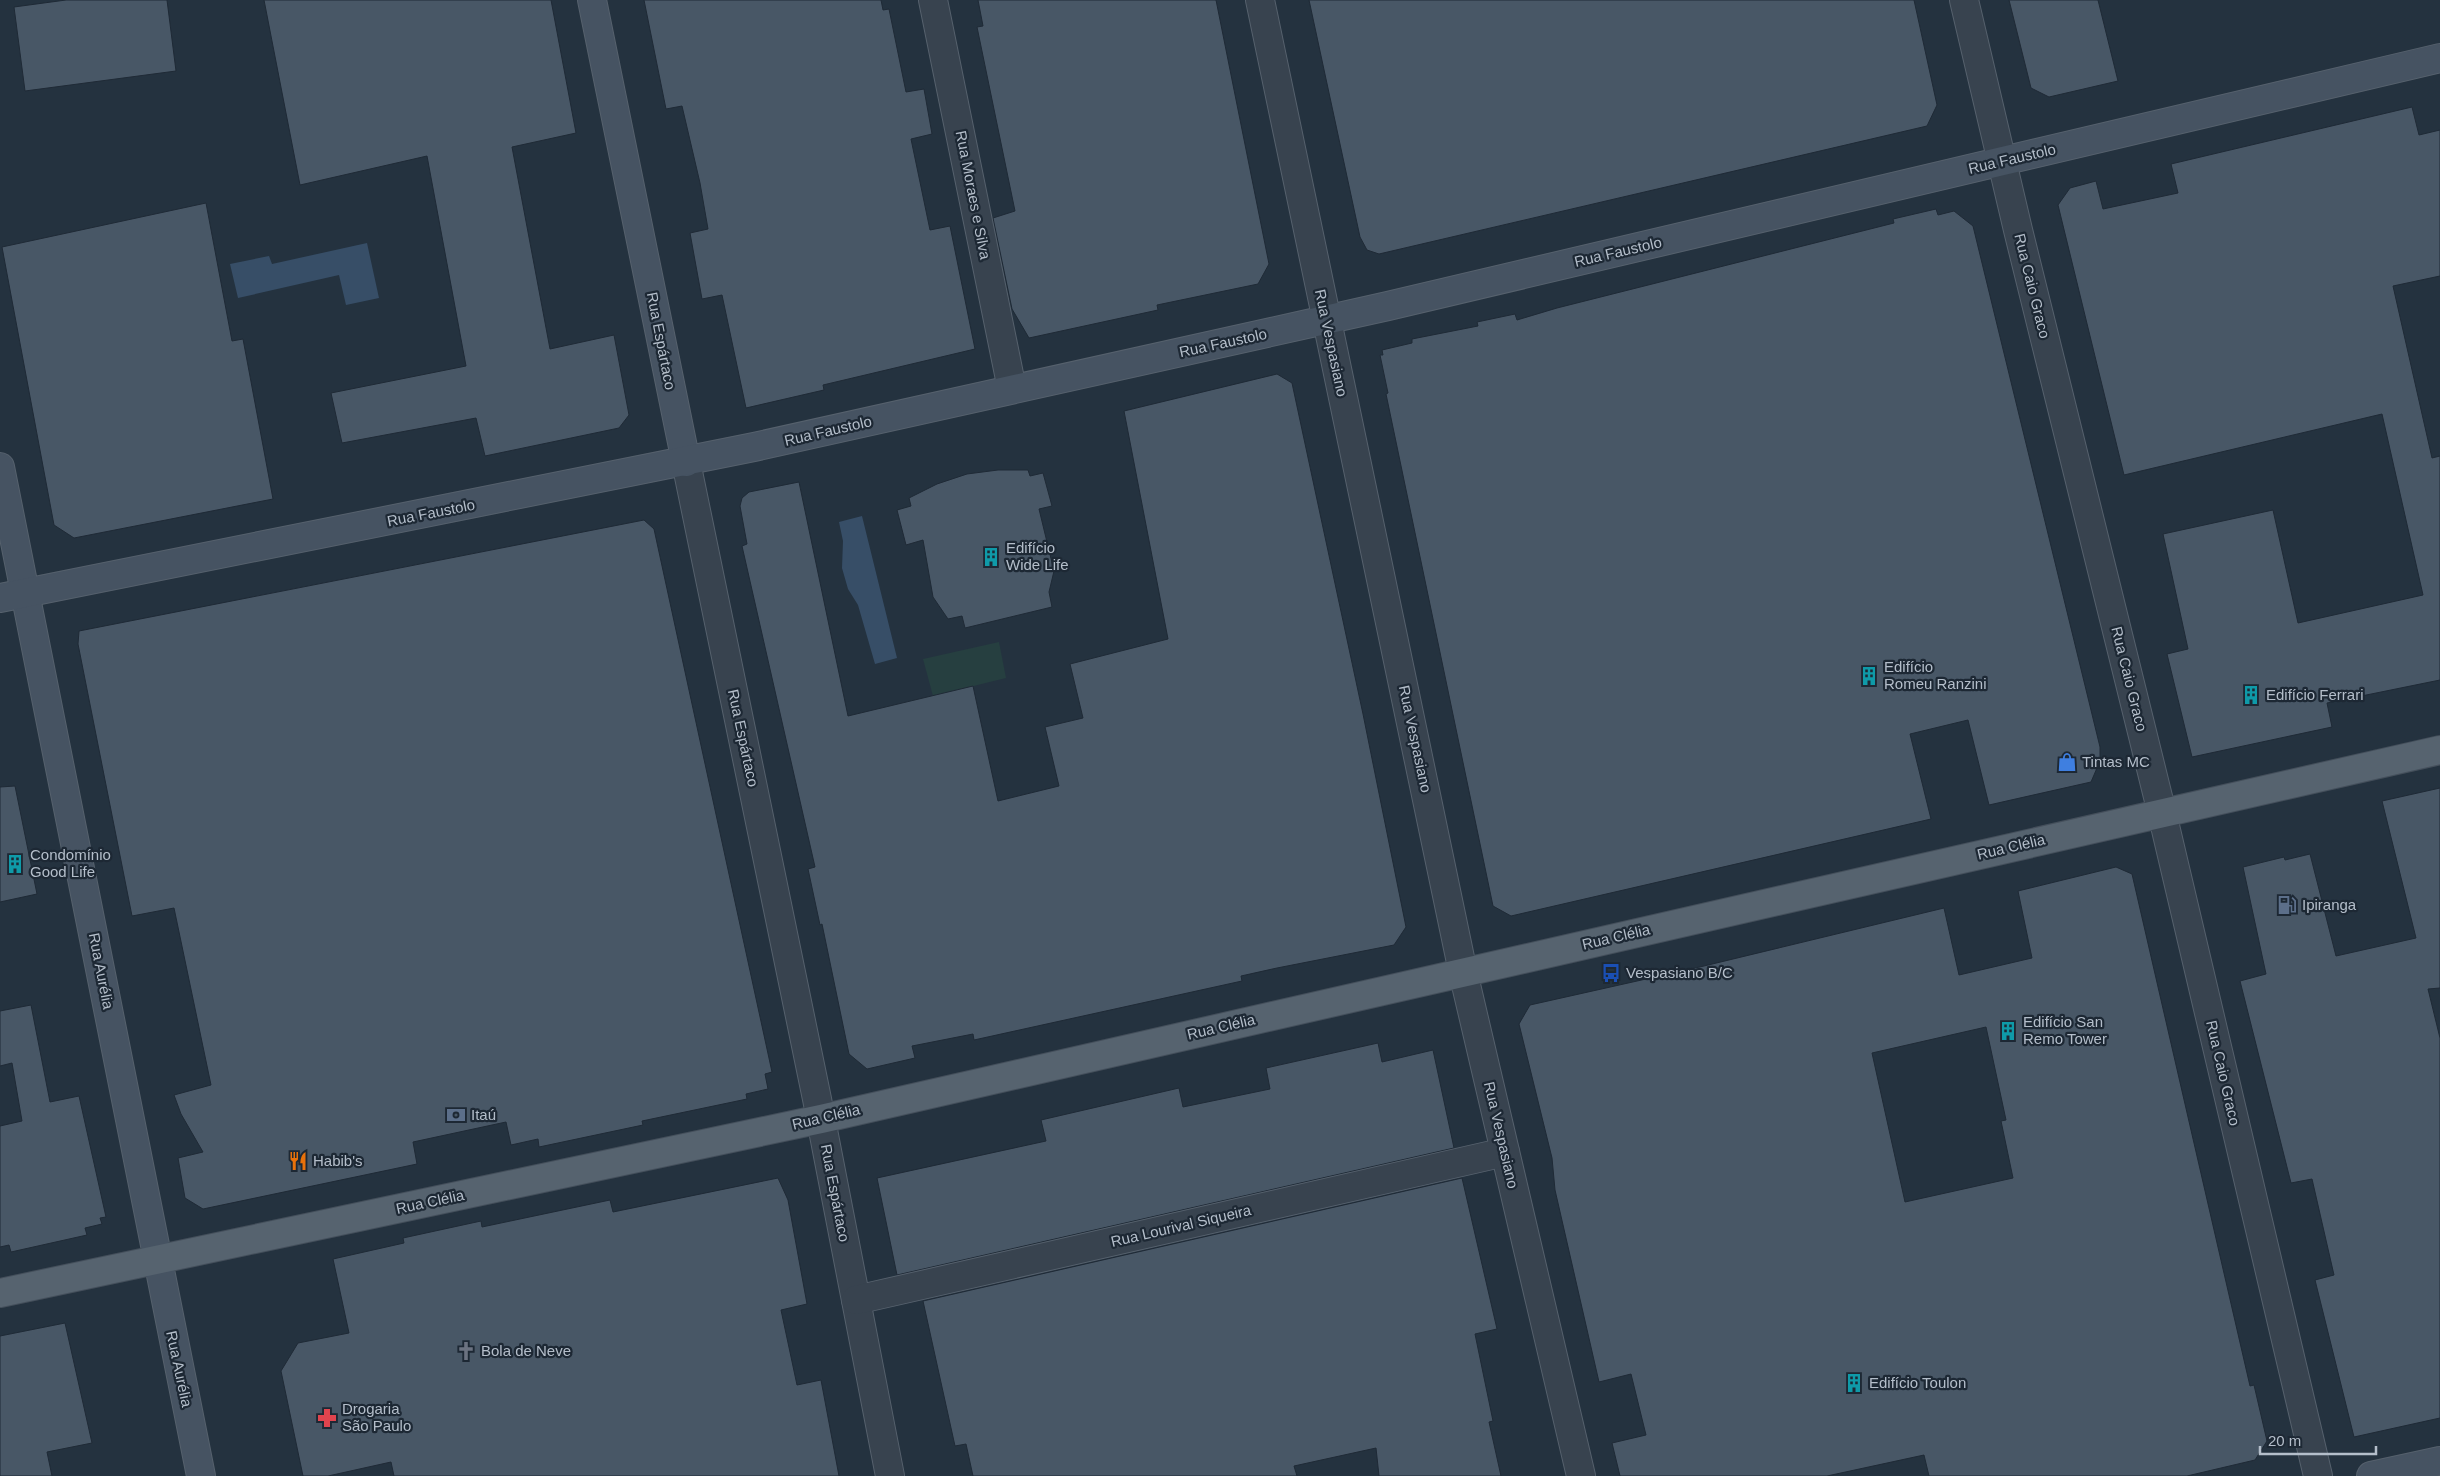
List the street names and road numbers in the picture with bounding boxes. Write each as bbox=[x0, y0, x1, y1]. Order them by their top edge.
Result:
street label: Rua Moraes e Silva bbox=[953, 129, 994, 261]
street label: Rua Faustolo bbox=[1967, 140, 2057, 177]
street label: Rua Caio Graco bbox=[2011, 232, 2054, 340]
street label: Rua Faustolo bbox=[1573, 233, 1663, 270]
street label: Rua Vespasiano bbox=[1312, 288, 1351, 398]
street label: Rua Espártaco bbox=[644, 291, 679, 391]
street label: Rua Faustolo bbox=[1177, 325, 1268, 360]
street label: Rua Faustolo bbox=[783, 412, 873, 449]
street label: Rua Faustolo bbox=[385, 496, 476, 529]
street label: Rua Caio Graco bbox=[2108, 625, 2151, 733]
street label: Rua Vespasiano bbox=[1396, 684, 1435, 794]
street label: Rua Espártaco bbox=[725, 688, 762, 788]
street label: Rua Clélia bbox=[1975, 830, 2047, 863]
street label: Rua Clélia bbox=[1580, 920, 1652, 953]
street label: Rua Aurélia bbox=[86, 931, 117, 1011]
street label: Rua Clélia bbox=[1185, 1010, 1257, 1043]
street label: Rua Caio Graco bbox=[2203, 1019, 2244, 1127]
street label: Rua Vespasiano bbox=[1481, 1080, 1522, 1190]
street label: Rua Clélia bbox=[790, 1100, 862, 1133]
street label: Rua Espártaco bbox=[818, 1143, 853, 1243]
street label: Rua Clélia bbox=[394, 1186, 466, 1217]
street label: Rua Lourival Siqueira bbox=[1109, 1201, 1253, 1250]
street label: Rua Aurélia bbox=[163, 1329, 196, 1409]

